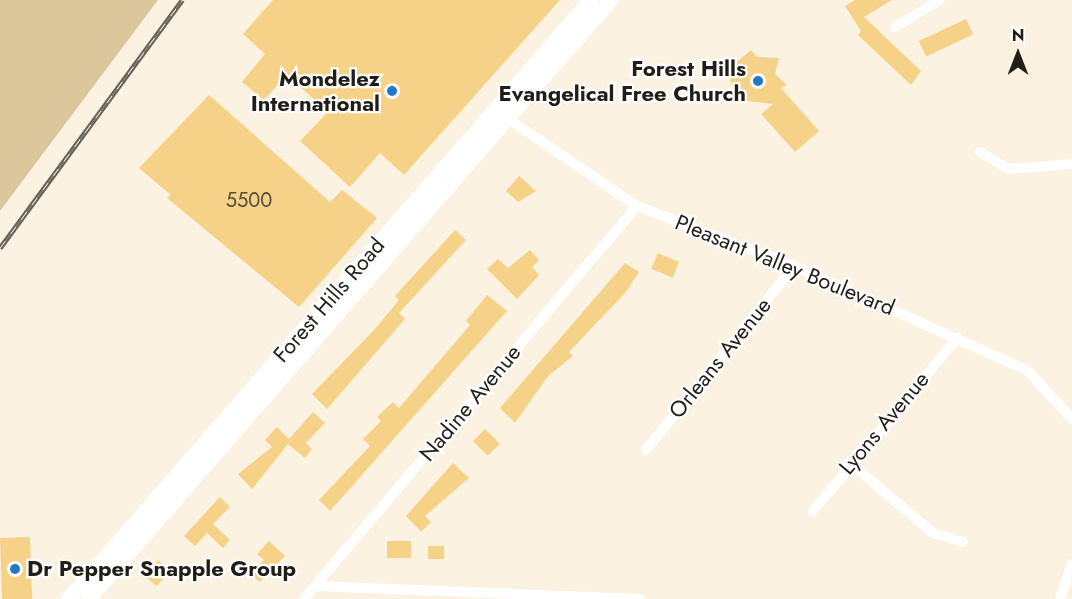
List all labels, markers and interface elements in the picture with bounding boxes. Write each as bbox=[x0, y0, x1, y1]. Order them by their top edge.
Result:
north arrow bbox=[988, 24, 1048, 84]
text: N bbox=[1012, 24, 1024, 47]
place label: Forest Hills Evangelical Free Church bbox=[498, 55, 746, 106]
place label: Mondelez International bbox=[251, 65, 380, 116]
marker: Forest Hills Evangelical Free Church bbox=[751, 74, 765, 88]
marker: Mondelez International bbox=[385, 84, 399, 98]
house number: 5500 bbox=[226, 188, 272, 212]
street label: Pleasant Valley Boulevard bbox=[671, 209, 899, 321]
street label: Forest Hills Road bbox=[268, 232, 390, 368]
street label: Orleans Avenue bbox=[663, 292, 777, 424]
street label: Nadine Avenue bbox=[414, 339, 526, 467]
street label: Lyons Avenue bbox=[833, 366, 935, 480]
place label: Dr Pepper Snapple Group bbox=[27, 556, 296, 582]
marker: Dr Pepper Snapple Group bbox=[8, 562, 22, 576]

